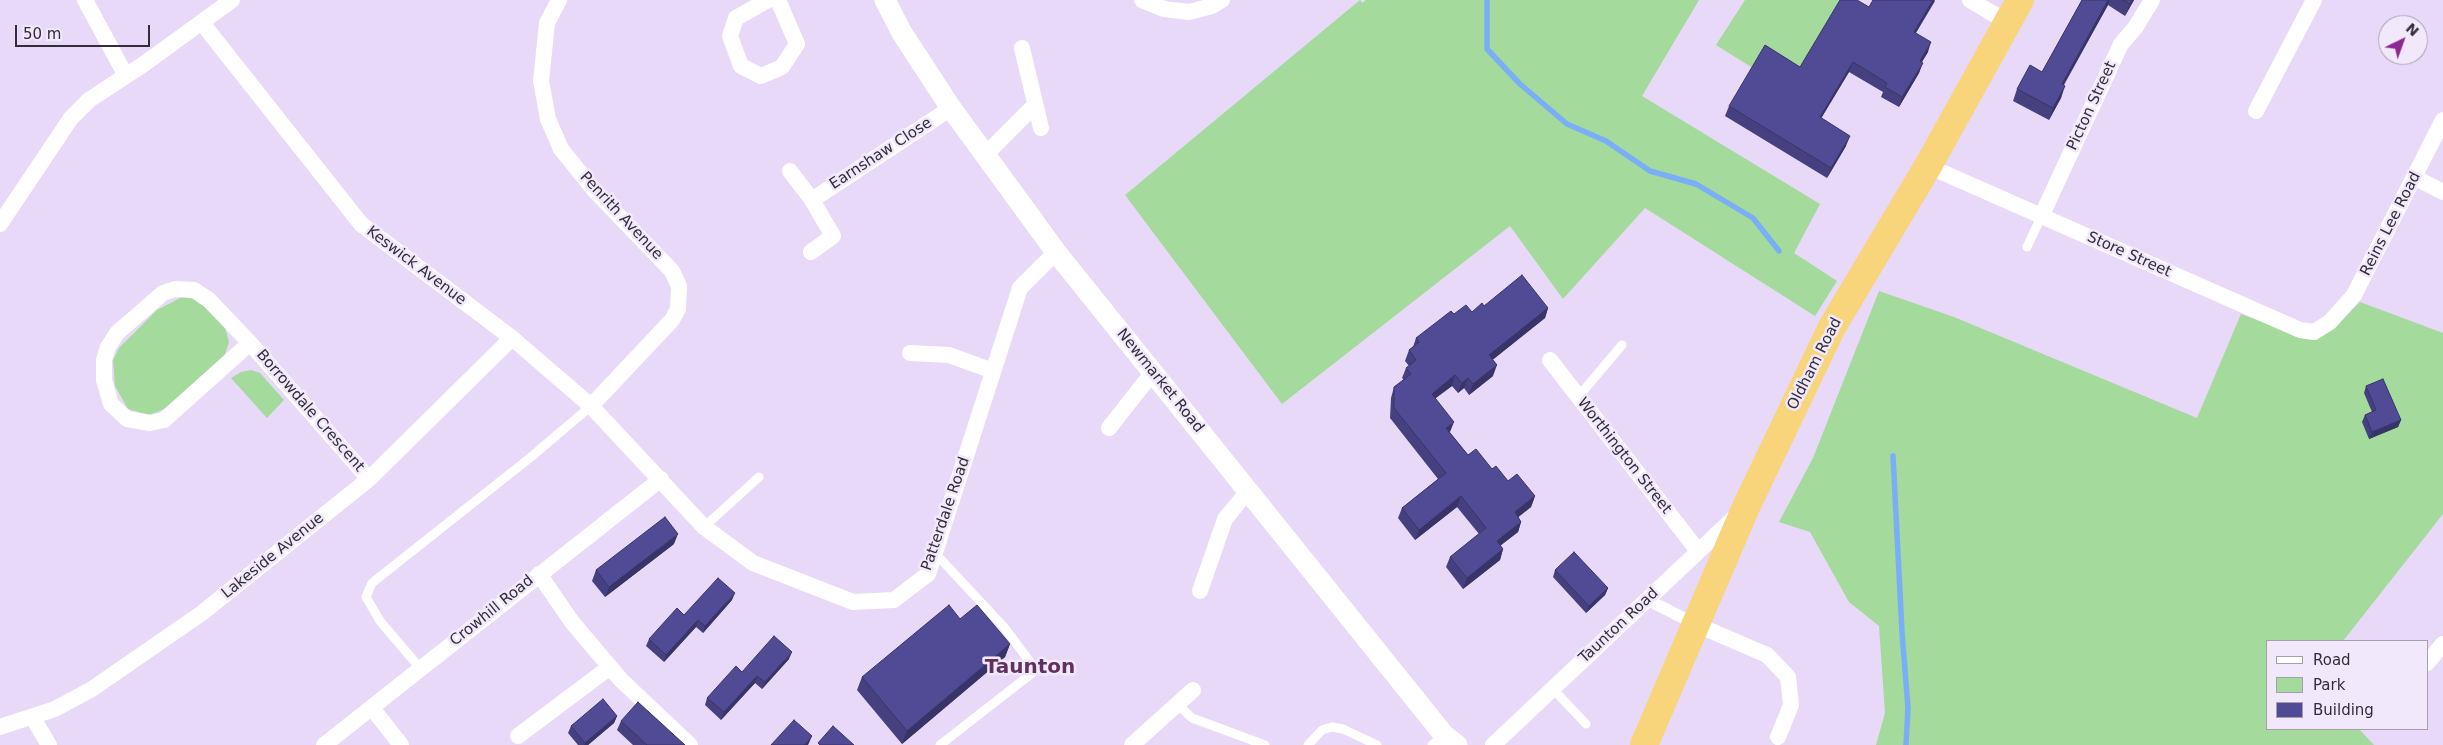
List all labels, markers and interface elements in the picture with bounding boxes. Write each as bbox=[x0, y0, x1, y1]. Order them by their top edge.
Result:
scale bar bbox=[18, 15, 152, 47]
north arrow bbox=[2378, 15, 2428, 65]
text: N bbox=[2403, 20, 2422, 39]
text: 50 m bbox=[23, 25, 61, 43]
street label: Picton Street bbox=[2064, 59, 2120, 153]
street label: Earnshaw Close bbox=[826, 114, 936, 194]
street label: Penrith Avenue bbox=[576, 168, 666, 264]
street label: Reins Lee Road bbox=[2357, 169, 2425, 279]
street label: Keswick Avenue bbox=[363, 223, 469, 309]
street label: Store Street bbox=[2084, 228, 2174, 282]
street label: Oldham Road bbox=[1784, 315, 1846, 413]
street label: Newmarket Road bbox=[1113, 325, 1207, 437]
street label: Borrowdale Crescent bbox=[252, 346, 368, 476]
street label: Worthington Street bbox=[1573, 394, 1675, 518]
street label: Patterdale Road bbox=[918, 455, 974, 573]
street label: Lakeside Avenue bbox=[218, 509, 328, 603]
street label: Crowhill Road bbox=[447, 572, 537, 650]
street label: Taunton Road bbox=[1576, 585, 1662, 667]
legend bbox=[2266, 640, 2428, 730]
text: Road bbox=[2313, 651, 2351, 669]
district label: Taunton bbox=[985, 656, 1075, 680]
text: Park bbox=[2313, 676, 2345, 694]
text: Building bbox=[2313, 701, 2374, 719]

